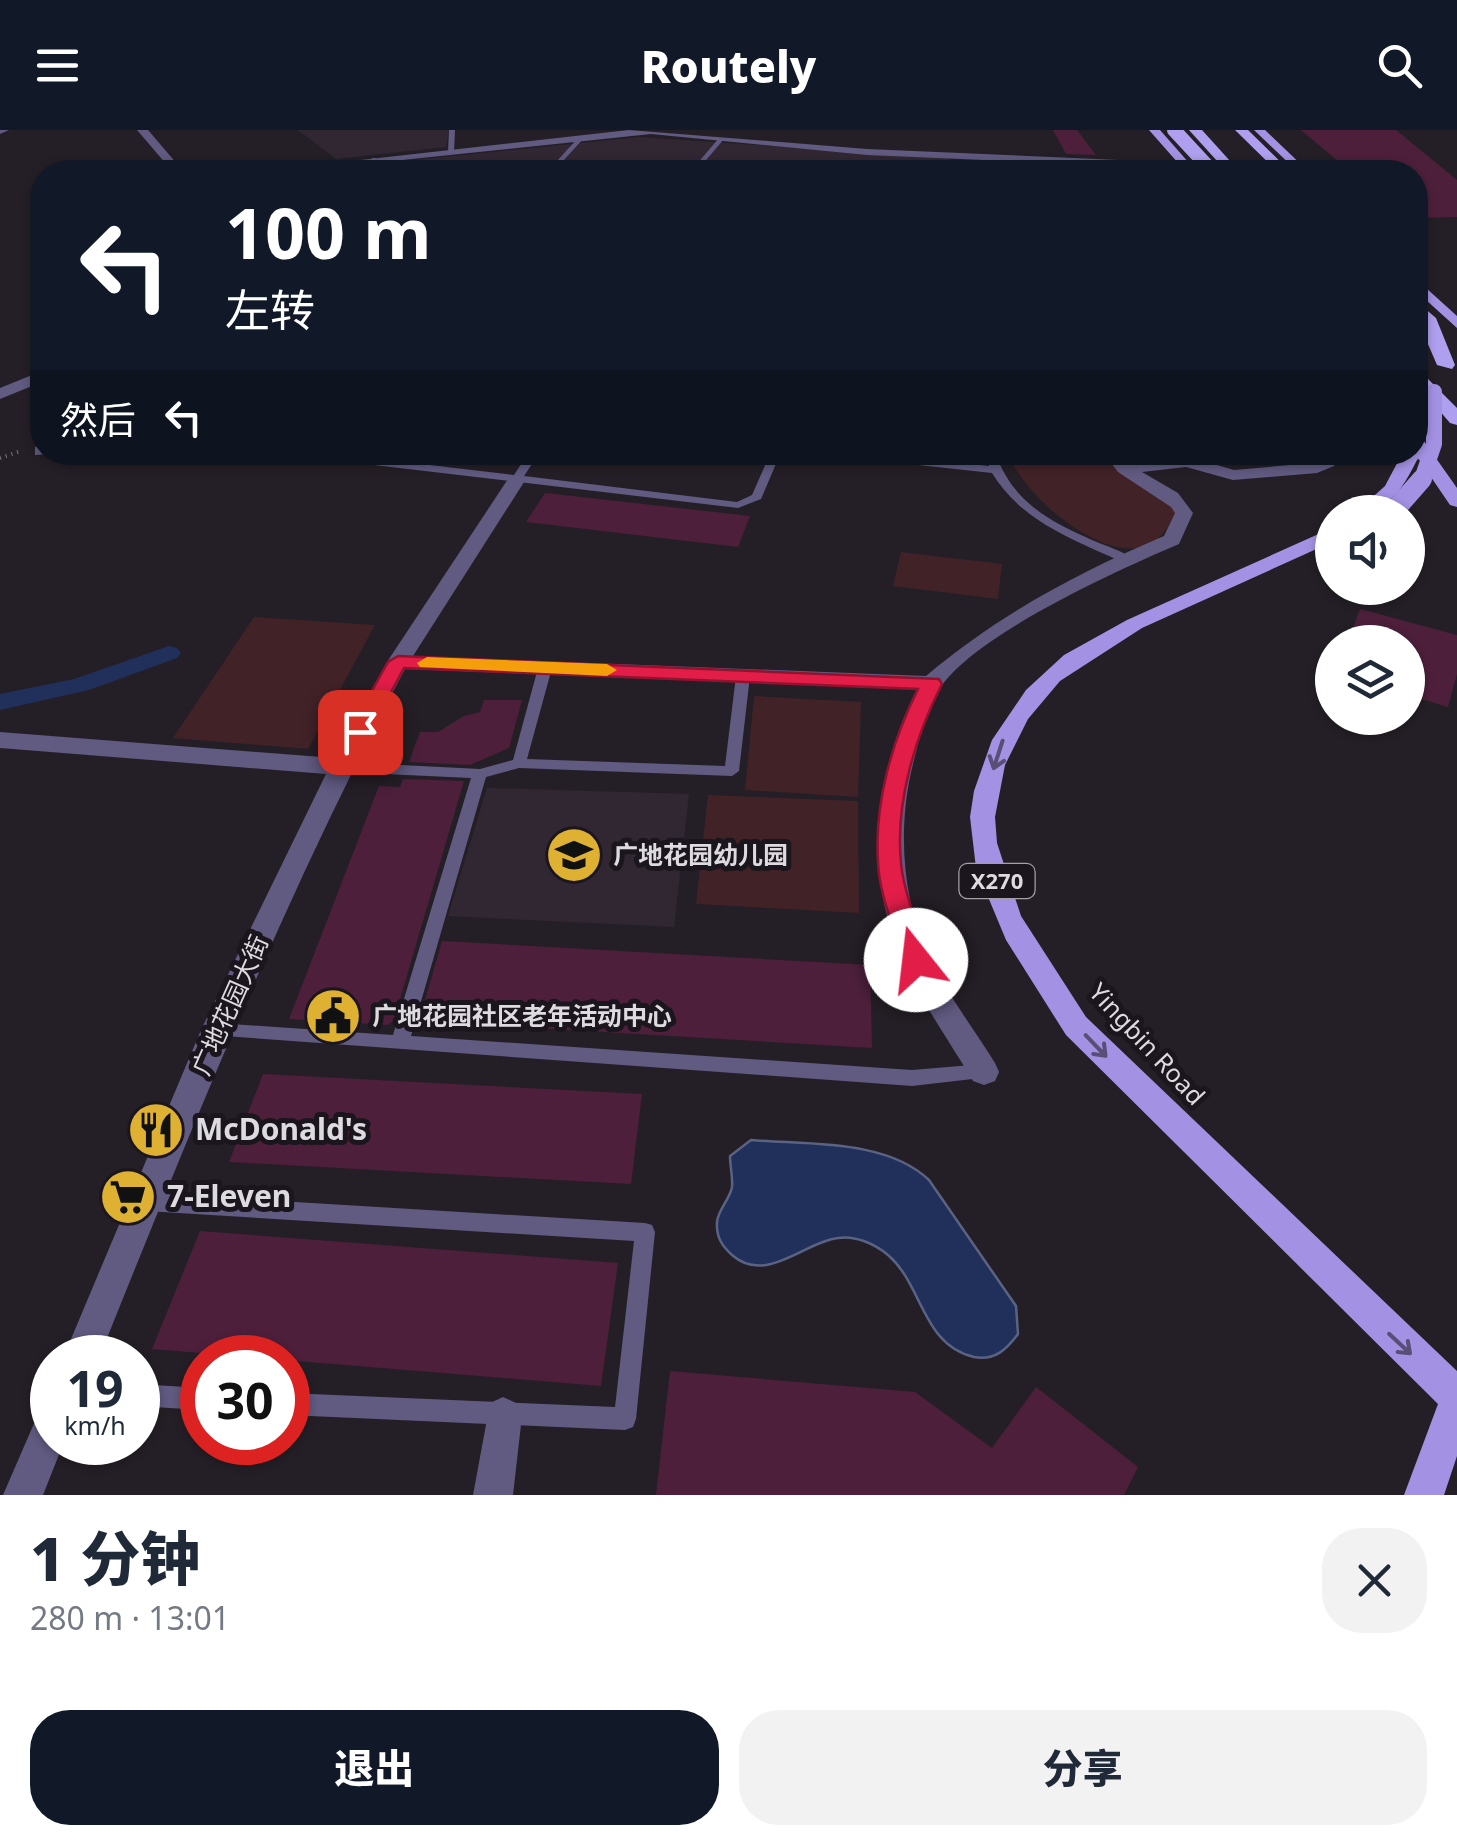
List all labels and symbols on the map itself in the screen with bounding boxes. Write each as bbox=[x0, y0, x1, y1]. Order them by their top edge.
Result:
pin bbox=[318, 690, 403, 775]
one-way arrow bbox=[988, 738, 1006, 770]
school or university icon: 广地花园幼儿园 bbox=[544, 825, 604, 885]
place label: 广地花园幼儿园 bbox=[613, 837, 788, 871]
road number: X270 bbox=[960, 864, 1034, 898]
position arrow bbox=[864, 908, 968, 1012]
street label: 广地花园大街 bbox=[183, 929, 275, 1080]
street label: Yingbin Road bbox=[1082, 975, 1213, 1112]
public building icon: 广地花园社区老年活动中心 bbox=[303, 986, 363, 1046]
place label: 广地花园社区老年活动中心 bbox=[372, 998, 672, 1032]
one-way arrow bbox=[1084, 1034, 1108, 1058]
restaurant icon: McDonald's bbox=[126, 1100, 186, 1160]
place label: McDonald's bbox=[195, 1108, 367, 1149]
supermarket icon: 7-Eleven bbox=[98, 1167, 158, 1227]
place label: 7-Eleven bbox=[167, 1175, 291, 1216]
one-way arrow bbox=[1388, 1332, 1412, 1356]
speed limit sign: 30 bbox=[180, 1335, 310, 1465]

